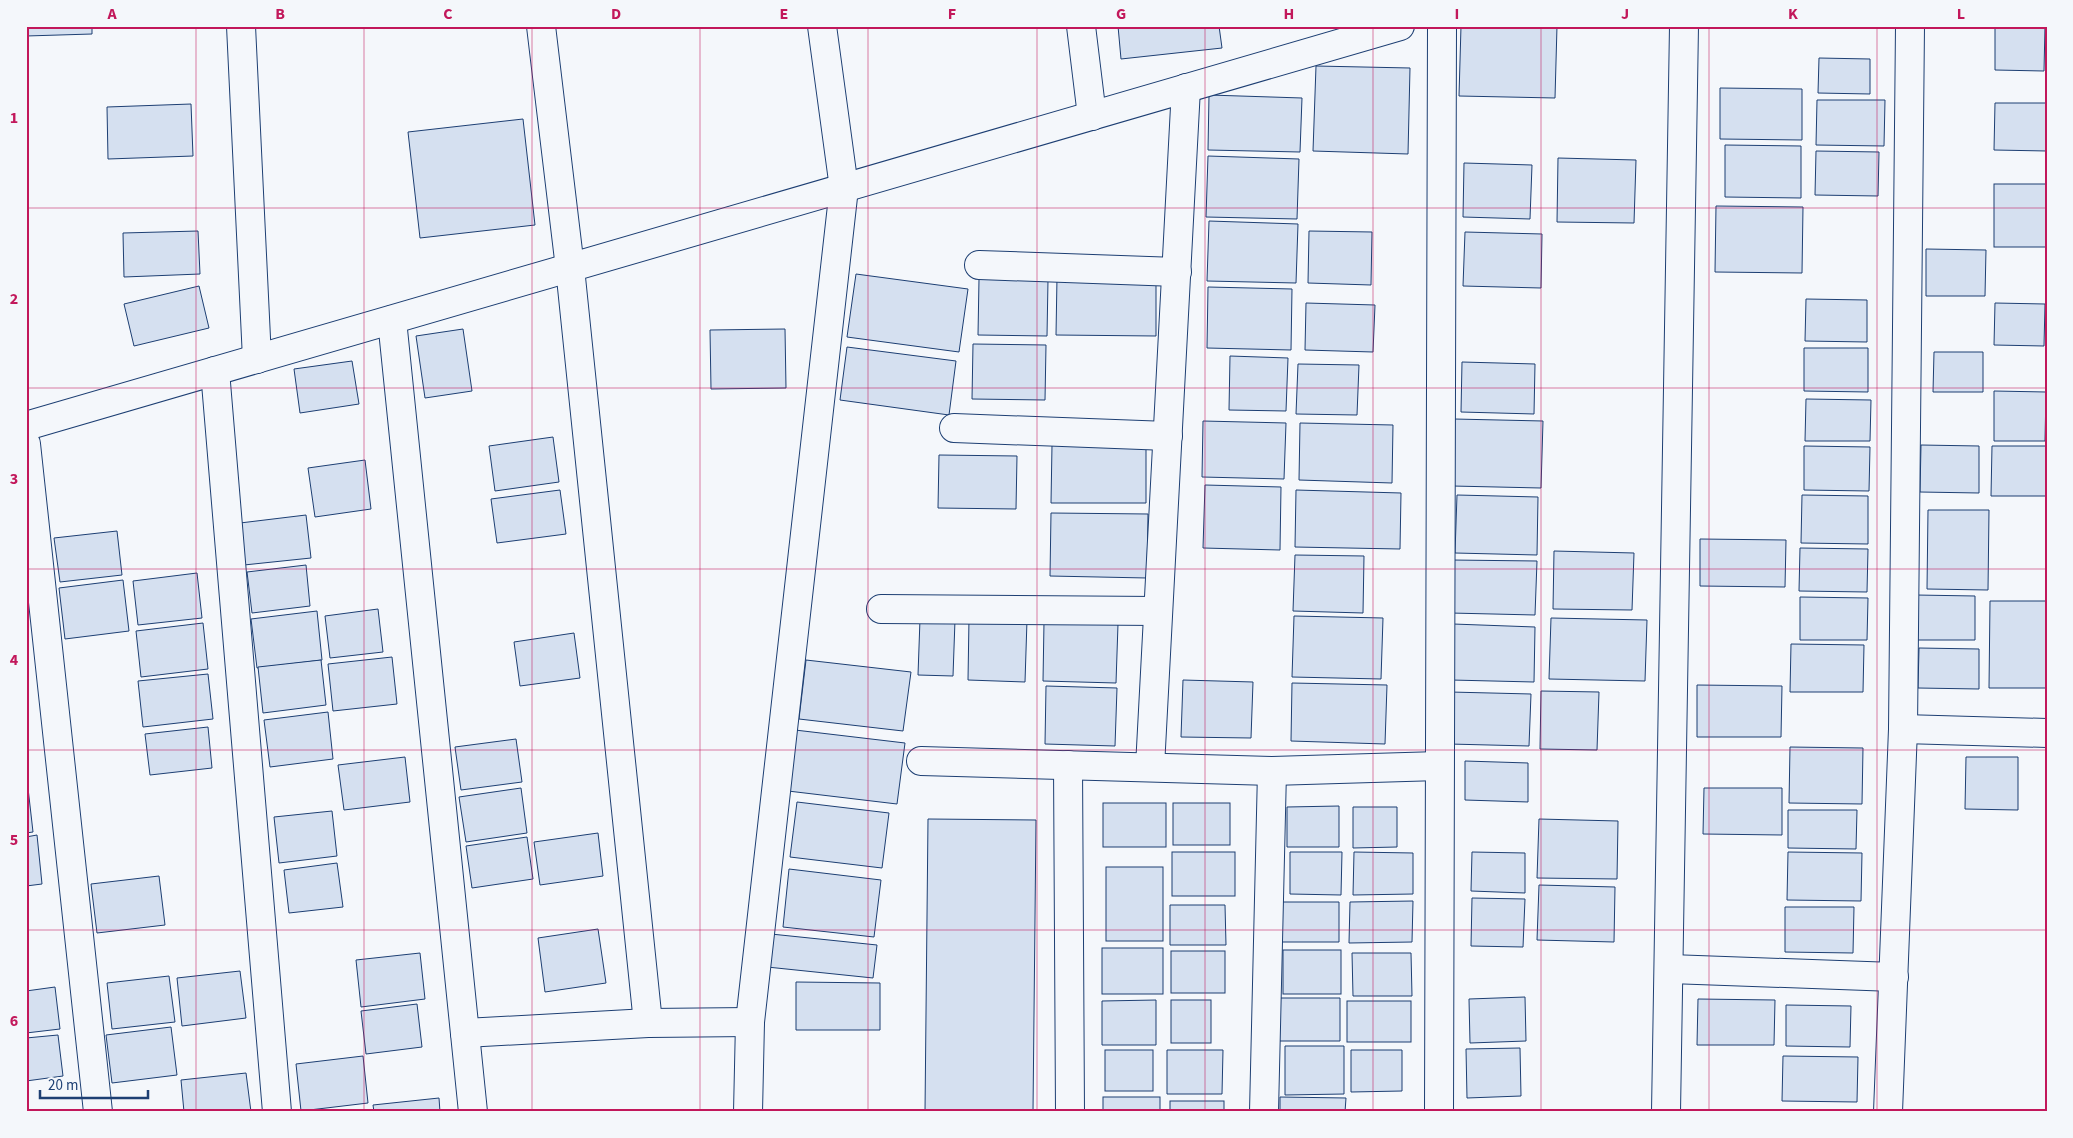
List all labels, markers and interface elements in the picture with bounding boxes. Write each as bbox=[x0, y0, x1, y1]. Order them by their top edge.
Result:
text: A bbox=[106, 3, 117, 25]
text: B bbox=[275, 3, 285, 25]
text: C bbox=[443, 3, 453, 25]
text: D bbox=[611, 3, 621, 25]
text: E bbox=[780, 3, 788, 25]
text: F bbox=[948, 3, 956, 25]
text: G bbox=[1116, 3, 1126, 25]
text: H bbox=[1284, 3, 1294, 25]
text: I bbox=[1455, 3, 1459, 25]
text: J bbox=[1621, 3, 1629, 25]
text: K bbox=[1788, 3, 1798, 25]
text: L bbox=[1957, 3, 1965, 25]
text: 1 bbox=[10, 107, 18, 129]
text: 2 bbox=[10, 288, 18, 310]
text: 3 bbox=[10, 468, 18, 490]
text: 4 bbox=[10, 649, 19, 671]
text: 5 bbox=[10, 829, 18, 851]
text: 6 bbox=[10, 1010, 18, 1032]
scale bar bbox=[40, 1068, 148, 1100]
text: 20 m bbox=[48, 1075, 78, 1096]

